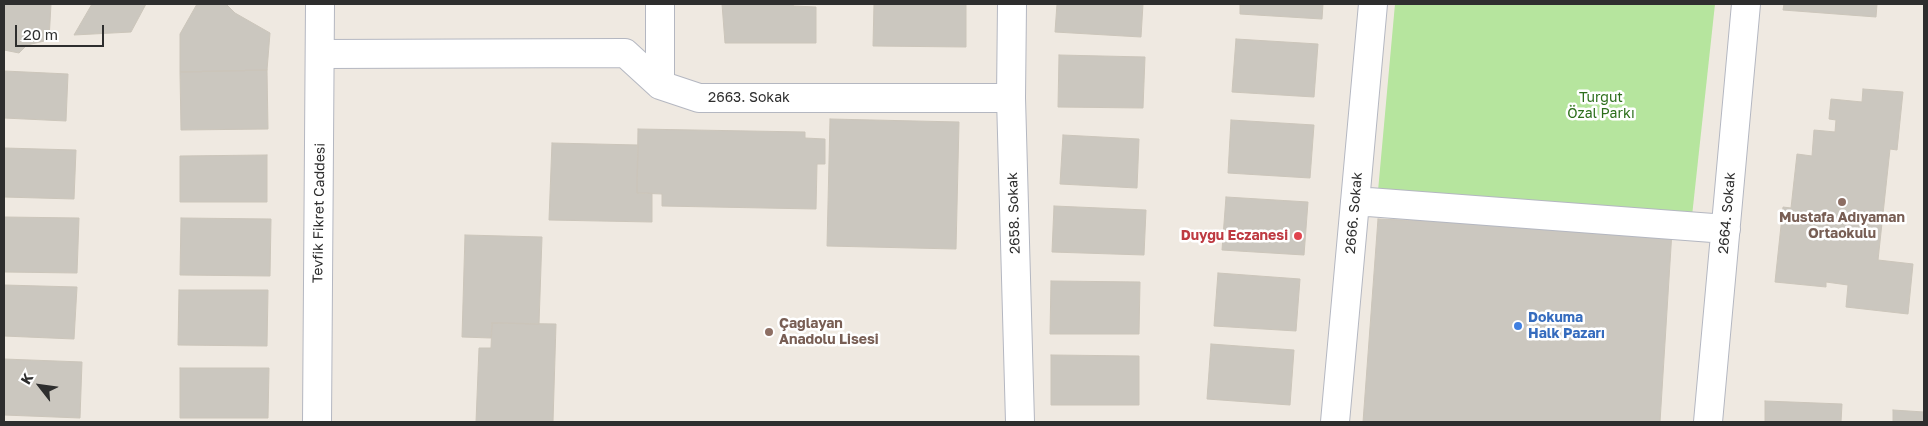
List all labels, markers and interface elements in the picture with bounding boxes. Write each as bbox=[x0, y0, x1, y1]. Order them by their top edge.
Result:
scale bar bbox=[18, 15, 106, 47]
text: 20 m bbox=[23, 25, 58, 43]
street label: 2663. Sokak bbox=[708, 90, 790, 106]
park label: Turgut Özal Parkı bbox=[1567, 90, 1635, 122]
street label: Tevfik Fikret Caddesi bbox=[309, 143, 329, 283]
street label: 2666. Sokak bbox=[1342, 171, 1366, 255]
street label: 2664. Sokak bbox=[1715, 171, 1739, 255]
street label: 2658. Sokak bbox=[1004, 172, 1024, 254]
marker: Mustafa Adıyaman Ortaokulu bbox=[1836, 196, 1848, 208]
place label: Mustafa Adıyaman Ortaokulu bbox=[1779, 210, 1905, 242]
place label: Duygu Eczanesi bbox=[1181, 228, 1288, 244]
marker: Duygu Eczanesi bbox=[1292, 230, 1304, 242]
place label: Dokuma Halk Pazarı bbox=[1528, 310, 1605, 342]
place label: Çağlayan Anadolu Lisesi bbox=[779, 316, 879, 348]
marker: Dokuma Halk Pazarı bbox=[1512, 320, 1524, 332]
marker: Çağlayan Anadolu Lisesi bbox=[763, 326, 775, 338]
north arrow bbox=[15, 361, 65, 411]
text: K bbox=[17, 370, 36, 387]

